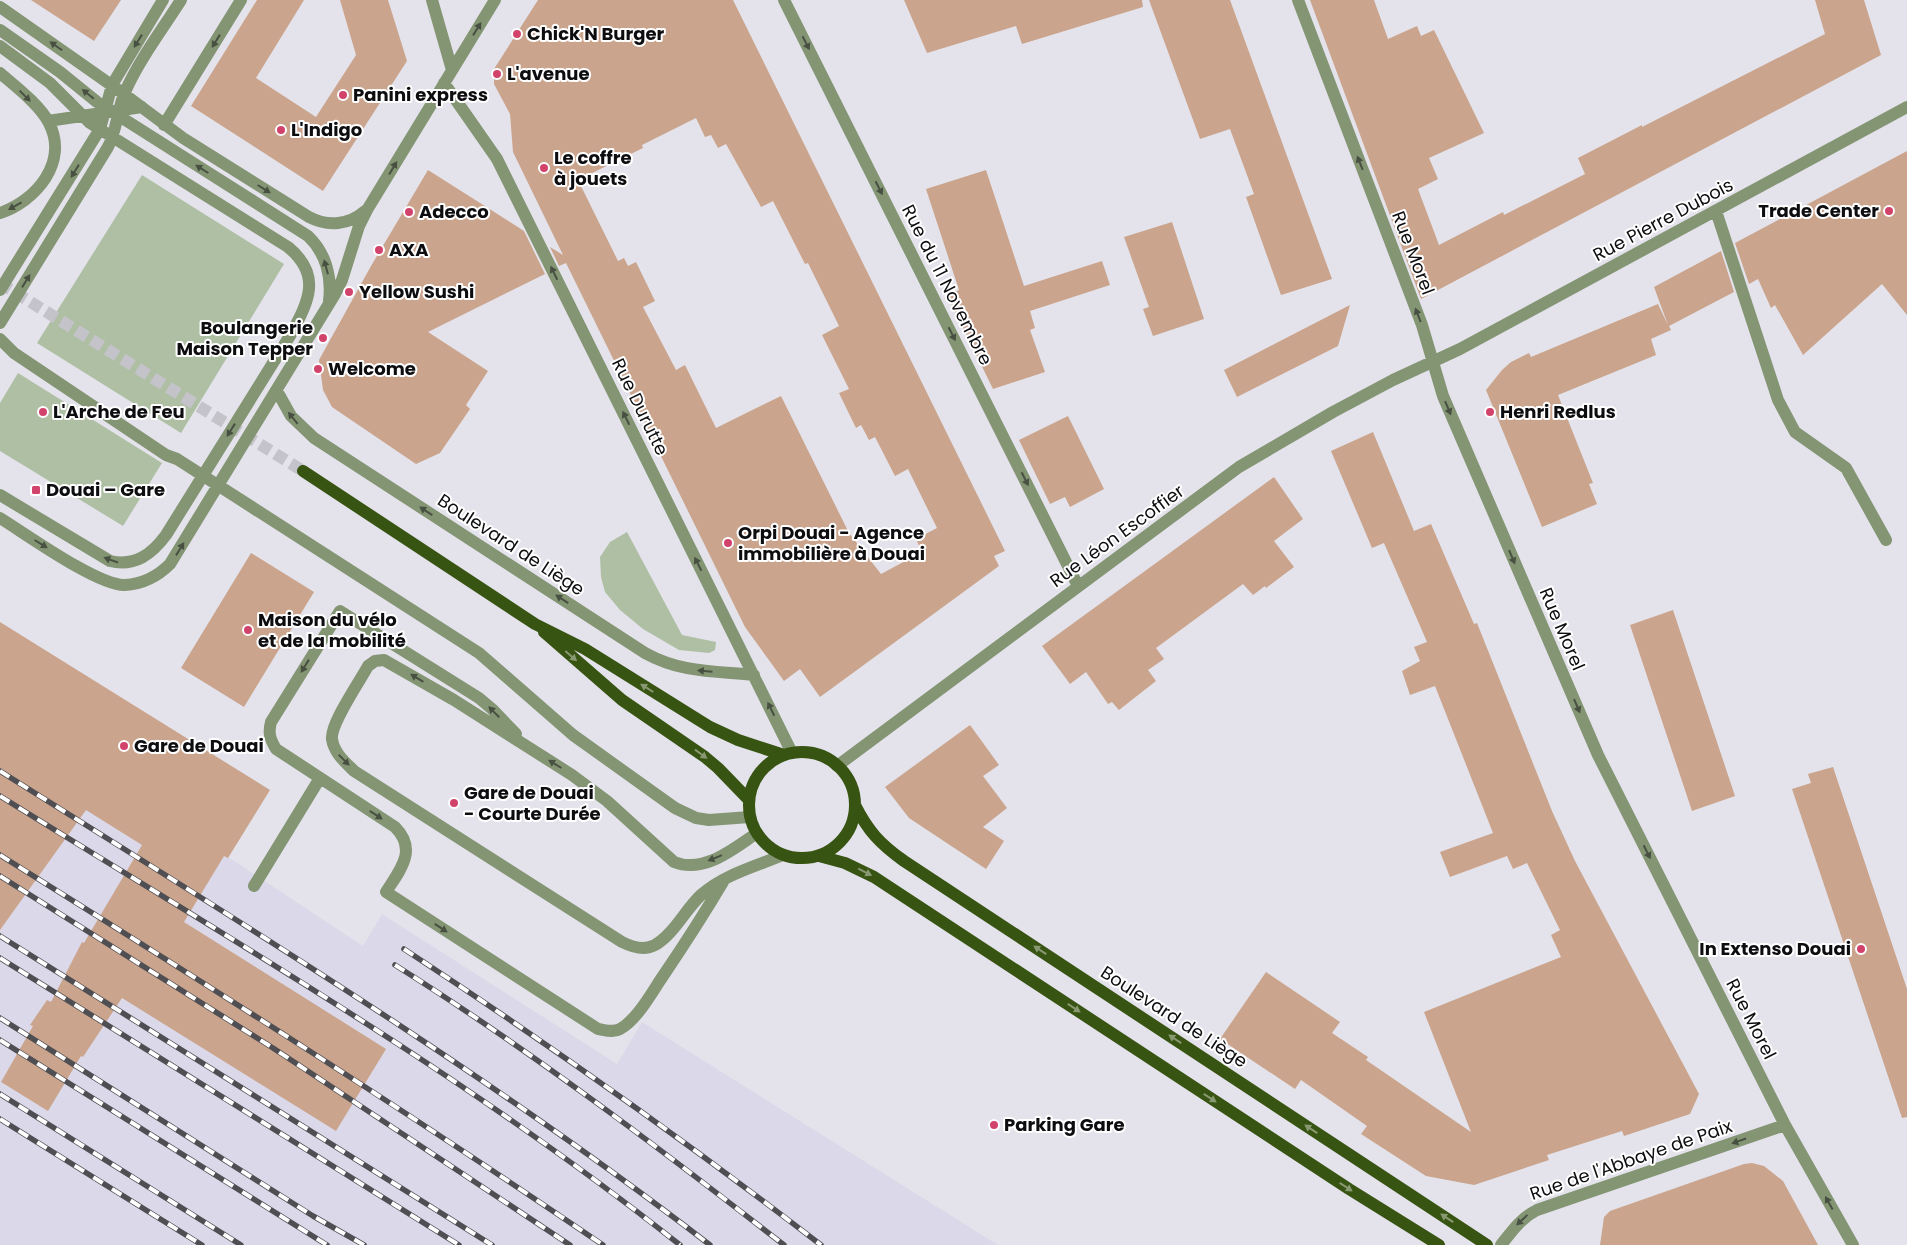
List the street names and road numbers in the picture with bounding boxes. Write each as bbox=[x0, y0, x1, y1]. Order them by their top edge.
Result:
street label: Rue Pierre Dubois bbox=[1588, 172, 1737, 267]
street label: Rue du 11 Novembre bbox=[896, 200, 999, 369]
street label: Rue Morel bbox=[1386, 207, 1441, 298]
street label: Rue Durutte bbox=[606, 354, 675, 460]
street label: Rue Léon Escoffier bbox=[1044, 478, 1189, 593]
street label: Boulevard de Liège bbox=[433, 488, 590, 601]
street label: Rue Morel bbox=[1534, 584, 1591, 674]
street label: Boulevard de Liège bbox=[1096, 960, 1253, 1073]
street label: Rue Morel bbox=[1720, 974, 1783, 1064]
street label: Rue de l'Abbaye de Paix bbox=[1526, 1113, 1736, 1206]

